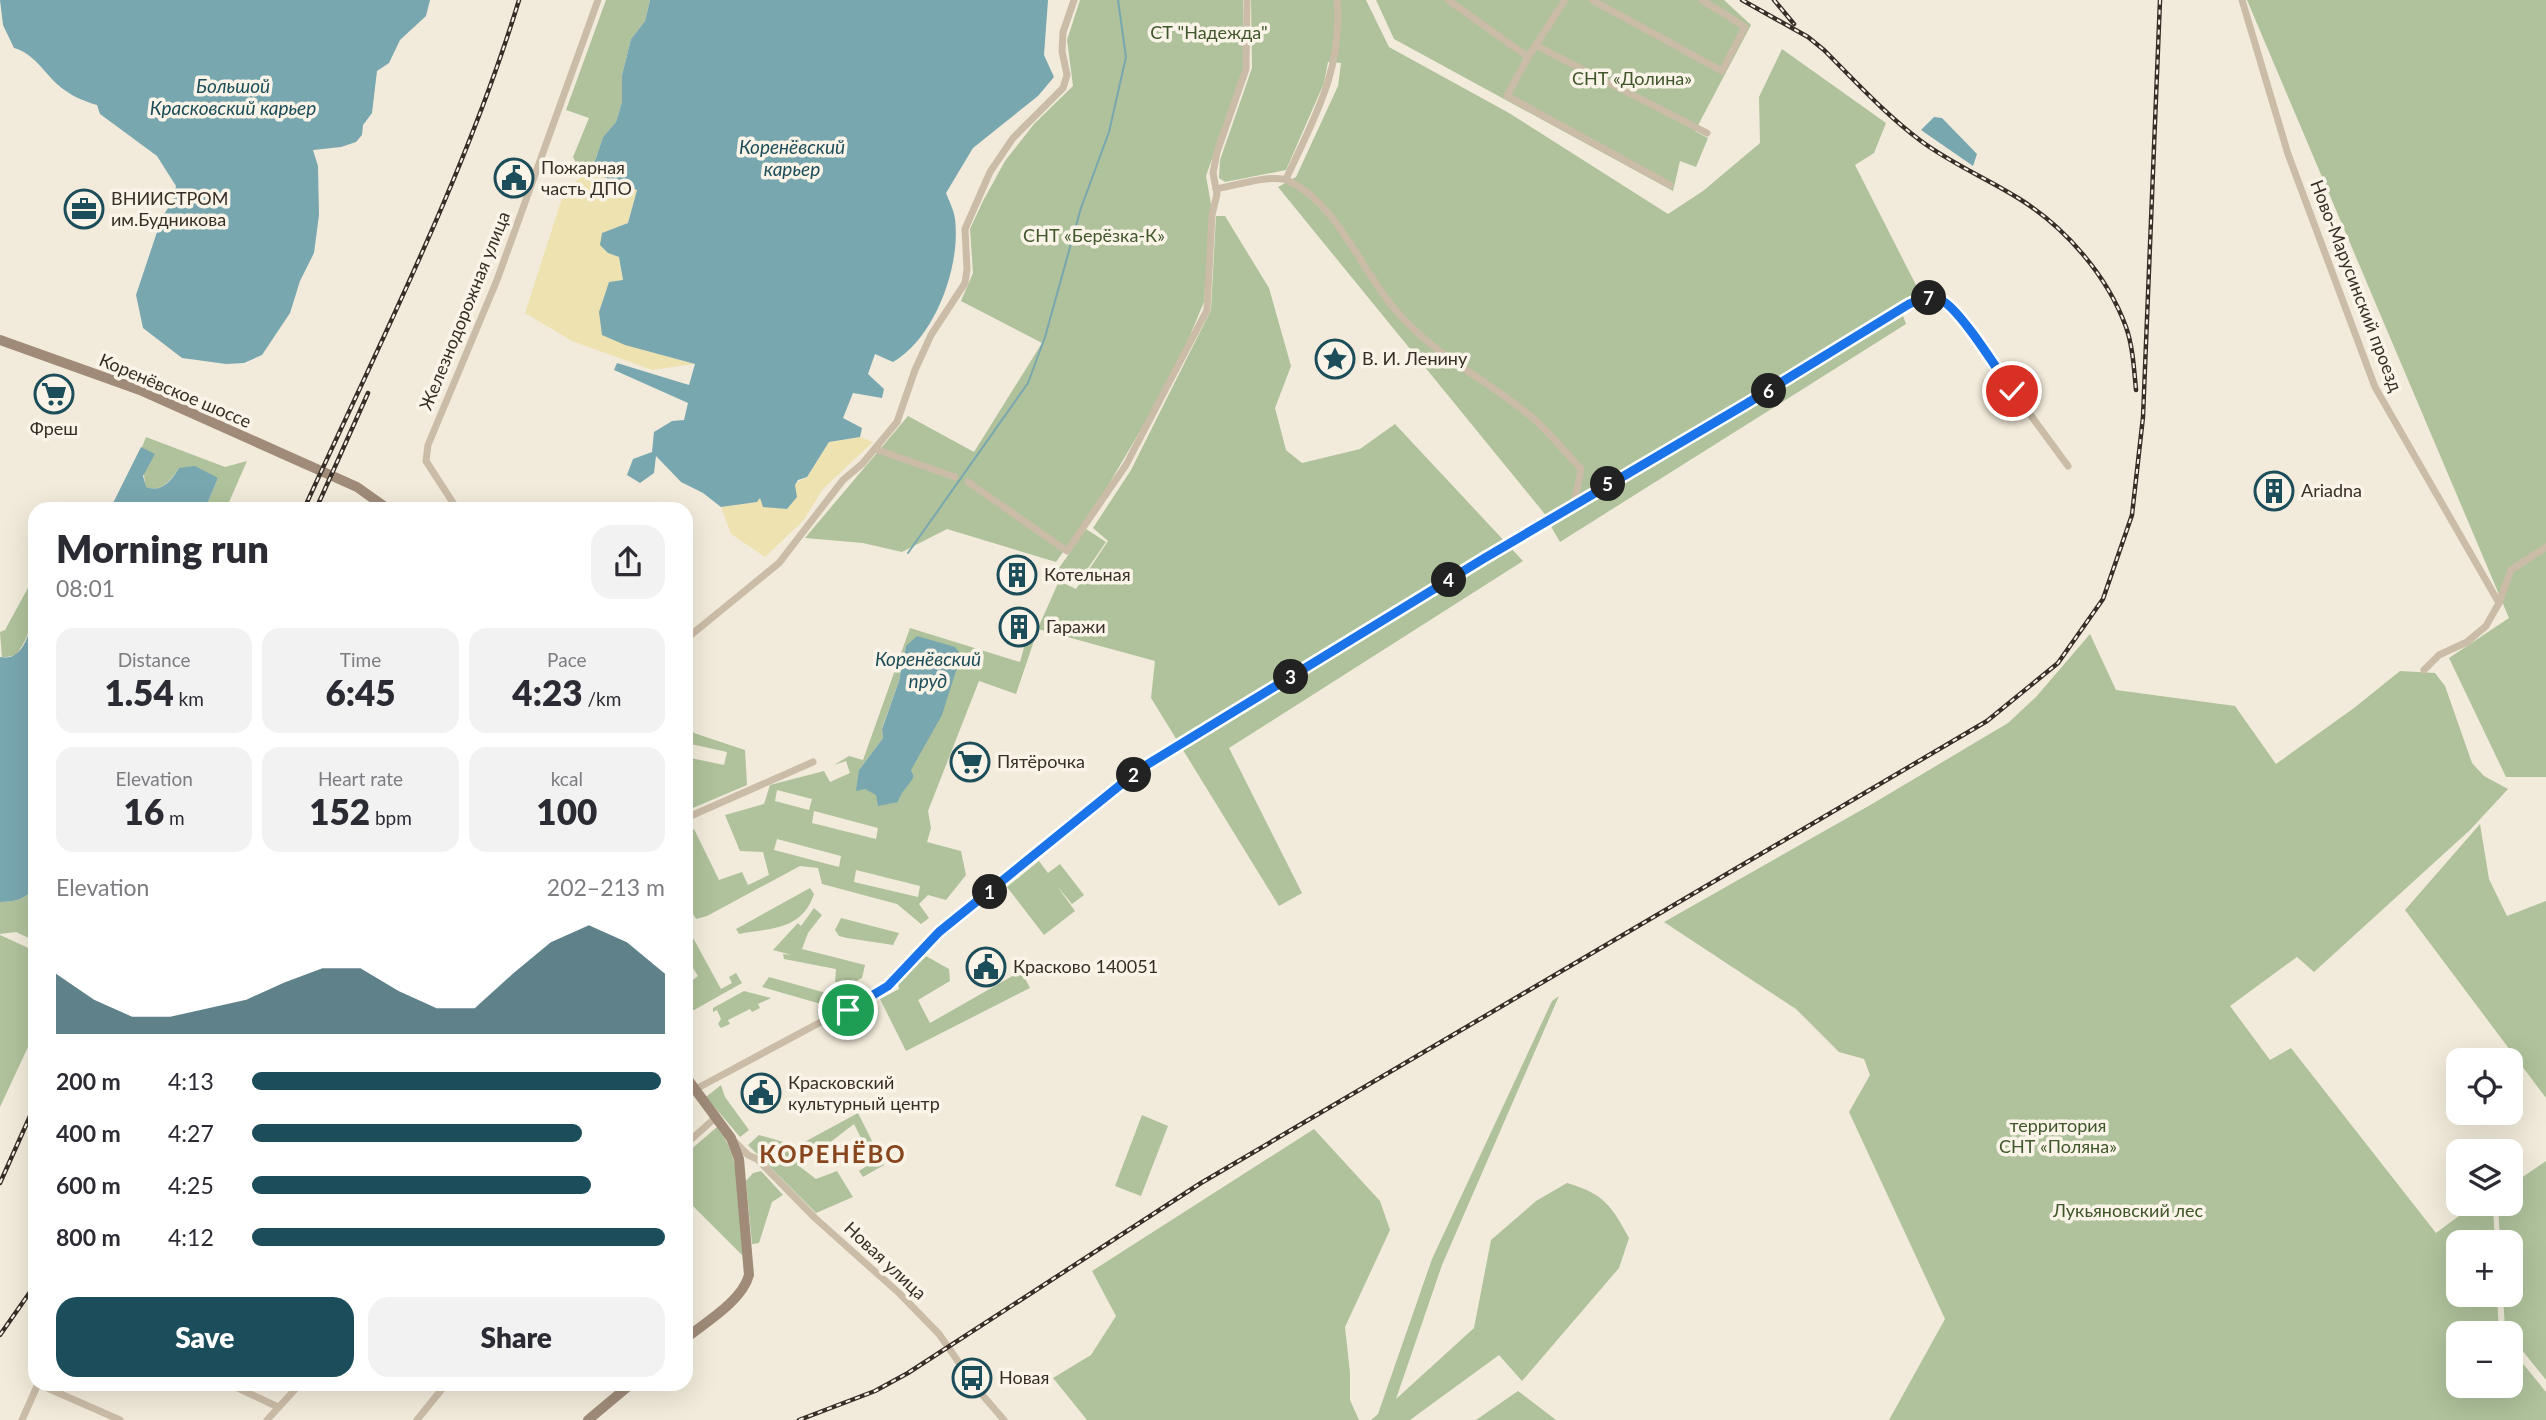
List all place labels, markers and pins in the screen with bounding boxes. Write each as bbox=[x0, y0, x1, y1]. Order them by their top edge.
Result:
place label: Пожарная часть ДПО bbox=[541, 156, 632, 199]
public building icon: Пожарная часть ДПО bbox=[493, 157, 535, 199]
place label: ВНИИСТРОМ им.Будникова bbox=[111, 187, 228, 230]
office icon: ВНИИСТРОМ им.Будникова bbox=[63, 188, 105, 230]
pin: 7 bbox=[1912, 280, 1946, 316]
place icon: В. И. Ленину bbox=[1314, 338, 1356, 380]
place label: В. И. Ленину bbox=[1362, 347, 1468, 369]
pin bbox=[1982, 361, 2042, 421]
supermarket icon: Фреш bbox=[33, 373, 75, 415]
pin: 6 bbox=[1752, 374, 1786, 408]
place label: Фреш bbox=[30, 417, 78, 439]
pin: 5 bbox=[1590, 466, 1626, 502]
building icon: Ariadna bbox=[2253, 470, 2295, 512]
place label: Ariadna bbox=[2301, 479, 2362, 501]
building icon: Котельная bbox=[996, 554, 1038, 596]
pin: 4 bbox=[1432, 562, 1466, 598]
place label: Котельная bbox=[1044, 563, 1131, 585]
building icon: Гаражи bbox=[998, 606, 1040, 648]
place label: Гаражи bbox=[1046, 615, 1106, 637]
pin: 3 bbox=[1274, 660, 1308, 694]
supermarket icon: Пятёрочка bbox=[949, 741, 991, 783]
place label: Пятёрочка bbox=[997, 750, 1085, 772]
pin: 2 bbox=[1116, 758, 1152, 792]
pin: 1 bbox=[972, 874, 1007, 910]
public building icon: Красково 140051 bbox=[965, 946, 1007, 988]
place label: Красково 140051 bbox=[1013, 955, 1158, 977]
pin bbox=[818, 980, 878, 1040]
place label: Красковский культурный центр bbox=[788, 1071, 940, 1114]
public building icon: Красковский культурный центр bbox=[740, 1072, 782, 1114]
bus stop icon: Новая bbox=[951, 1357, 993, 1399]
place label: Новая bbox=[999, 1366, 1049, 1388]

